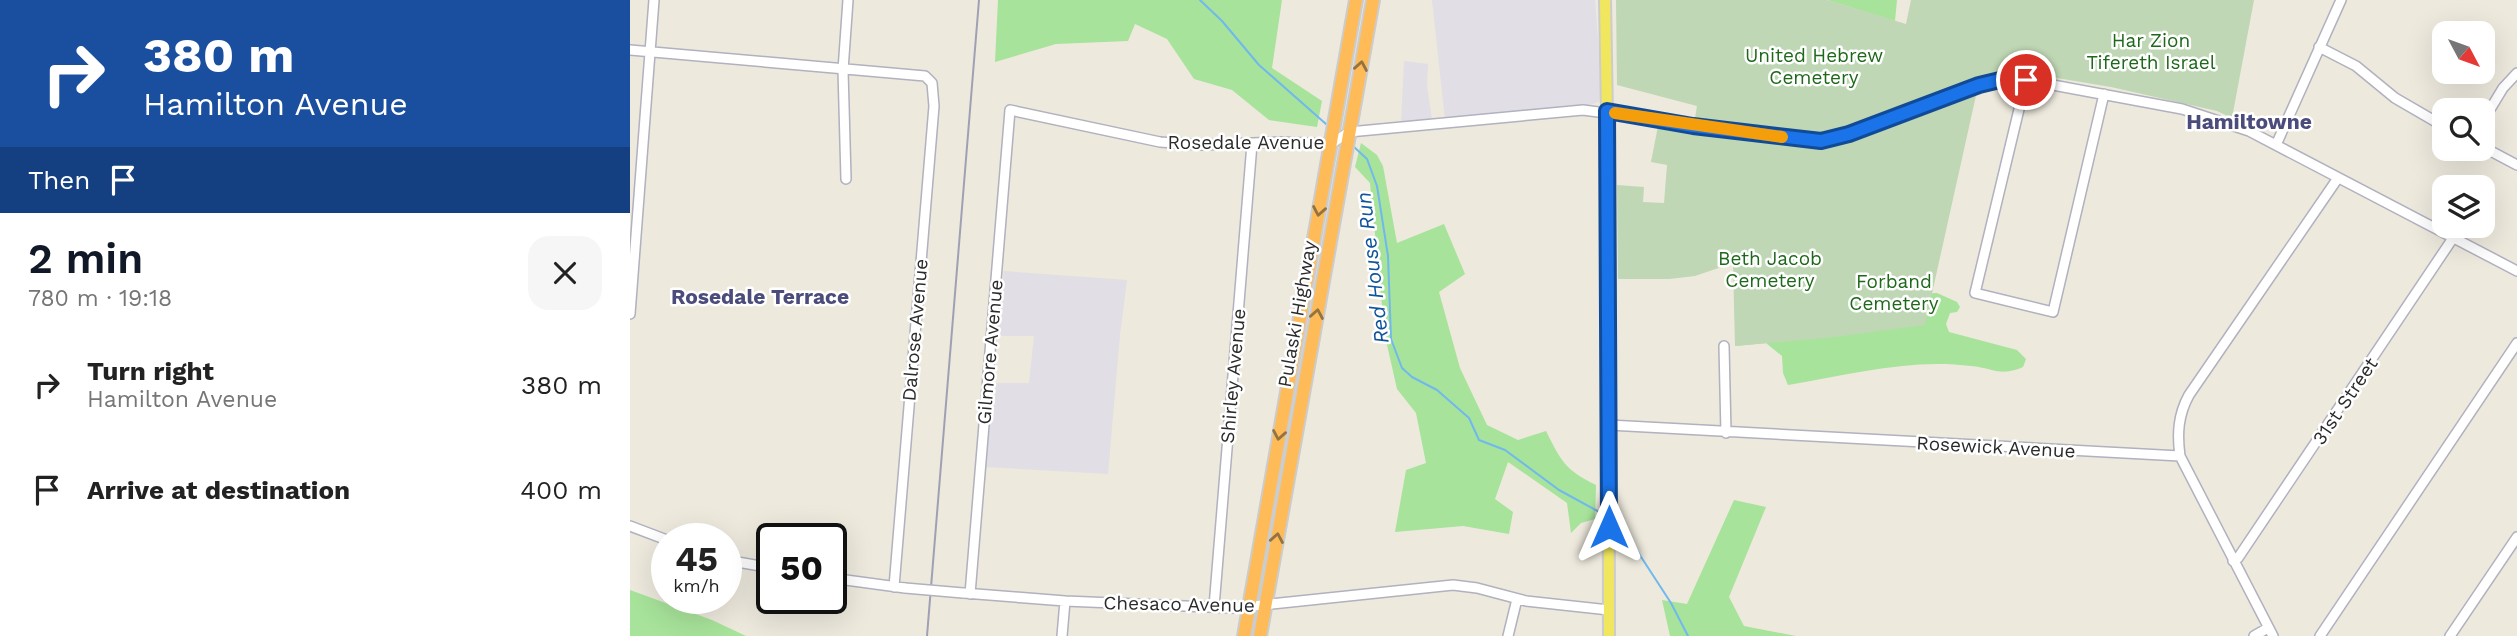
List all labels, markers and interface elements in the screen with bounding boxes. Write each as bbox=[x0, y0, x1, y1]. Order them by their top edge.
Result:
north arrow bbox=[2432, 21, 2496, 84]
map controls bbox=[2432, 21, 2495, 238]
text: 380 m bbox=[143, 26, 294, 84]
icon: right bbox=[28, 28, 119, 119]
park label: Har Zion Tifereth Israel bbox=[2086, 29, 2216, 74]
park label: United Hebrew Cemetery bbox=[1745, 44, 1883, 89]
pin bbox=[1996, 50, 2056, 110]
one-way arrow bbox=[1353, 60, 1368, 72]
icon: arrive bbox=[2007, 61, 2045, 99]
text: Hamilton Avenue bbox=[143, 85, 408, 123]
button: search bbox=[2432, 98, 2495, 161]
district label: Hamiltowne bbox=[2186, 109, 2312, 134]
street label: Rosedale Avenue bbox=[1167, 131, 1325, 154]
icon: arrive bbox=[104, 161, 142, 199]
text: Then bbox=[28, 165, 90, 195]
button: layers bbox=[2432, 175, 2495, 238]
water label: Red House Run bbox=[1350, 191, 1394, 345]
one-way arrow bbox=[1312, 205, 1327, 217]
text: 2 min bbox=[28, 234, 143, 283]
button: close bbox=[528, 236, 602, 310]
street label: Pulaski Highway bbox=[1273, 239, 1321, 389]
park label: Beth Jacob Cemetery bbox=[1718, 247, 1822, 292]
street label: Dalrose Avenue bbox=[897, 258, 933, 402]
park label: Forband Cemetery bbox=[1849, 270, 1939, 315]
street label: Gilmore Avenue bbox=[972, 279, 1008, 425]
district label: Rosedale Terrace bbox=[671, 284, 849, 309]
text: 780 m · 19:18 bbox=[28, 285, 172, 312]
street label: Shirley Avenue bbox=[1216, 308, 1250, 444]
one-way arrow bbox=[1309, 308, 1324, 320]
street label: 31st Street bbox=[2307, 353, 2383, 449]
text: Turn right bbox=[87, 356, 214, 386]
icon: right bbox=[28, 366, 66, 404]
text: 380 m bbox=[521, 370, 602, 400]
text: Hamilton Avenue bbox=[87, 386, 277, 413]
one-way arrow bbox=[1273, 429, 1288, 441]
street label: Rosewick Avenue bbox=[1916, 431, 2076, 463]
icon: arrive bbox=[28, 471, 66, 509]
text: Arrive at destination bbox=[87, 475, 350, 505]
text: 400 m bbox=[520, 475, 602, 505]
position arrow bbox=[1572, 490, 1646, 564]
speed limit sign: 50 bbox=[756, 523, 847, 614]
one-way arrow bbox=[1269, 532, 1284, 544]
text: 45 bbox=[675, 538, 718, 580]
text: km/h bbox=[673, 575, 720, 596]
street label: Chesaco Avenue bbox=[1103, 591, 1255, 617]

